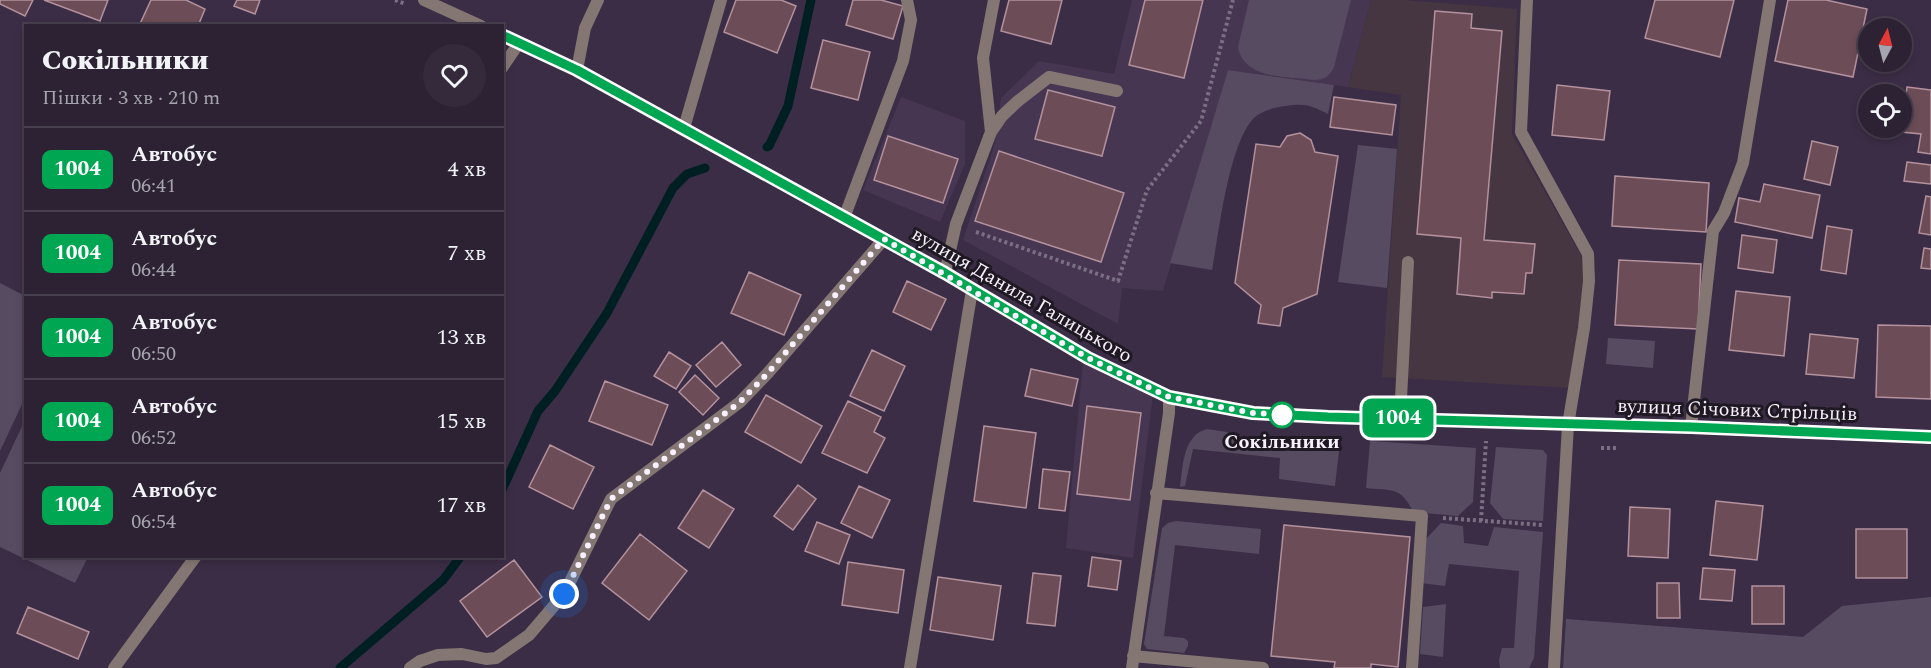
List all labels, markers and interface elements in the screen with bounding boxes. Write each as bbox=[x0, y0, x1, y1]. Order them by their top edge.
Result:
north arrow bbox=[1858, 18, 1912, 72]
map controls bbox=[1858, 18, 1912, 138]
text: Сокільники bbox=[42, 39, 209, 82]
button: heart bbox=[423, 44, 486, 107]
text: Пішки · 3 хв · 210 m bbox=[42, 83, 220, 113]
button: locate bbox=[1858, 84, 1912, 138]
text: Автобус bbox=[131, 138, 217, 171]
text: 1004 bbox=[54, 153, 101, 185]
text: 4 хв bbox=[448, 153, 486, 186]
text: 06:41 bbox=[131, 171, 176, 201]
street label: вулиця Данила Галицького bbox=[906, 219, 1138, 371]
text: Автобус bbox=[131, 222, 217, 255]
text: 1004 bbox=[54, 237, 101, 269]
text: 7 хв bbox=[448, 237, 486, 270]
text: 06:44 bbox=[131, 255, 176, 285]
text: Автобус bbox=[131, 306, 217, 339]
text: 1004 bbox=[54, 321, 101, 353]
text: 13 хв bbox=[437, 321, 486, 354]
text: 06:50 bbox=[131, 339, 176, 369]
text: Автобус bbox=[131, 390, 217, 423]
street label: вулиця Січових Стрільців bbox=[1617, 391, 1857, 429]
line badge: 1004 bbox=[1356, 398, 1440, 438]
marker: Сокільники bbox=[1269, 402, 1295, 428]
text: 1004 bbox=[1374, 402, 1422, 434]
text: 1004 bbox=[54, 405, 101, 437]
text: 15 хв bbox=[437, 405, 486, 438]
text: 06:52 bbox=[131, 423, 176, 453]
place label: Сокільники bbox=[1224, 427, 1340, 457]
text: Автобус bbox=[131, 474, 217, 507]
text: 1004 bbox=[54, 489, 101, 521]
text: 17 хв bbox=[437, 489, 486, 522]
text: 06:54 bbox=[131, 507, 176, 537]
your location bbox=[549, 579, 579, 609]

